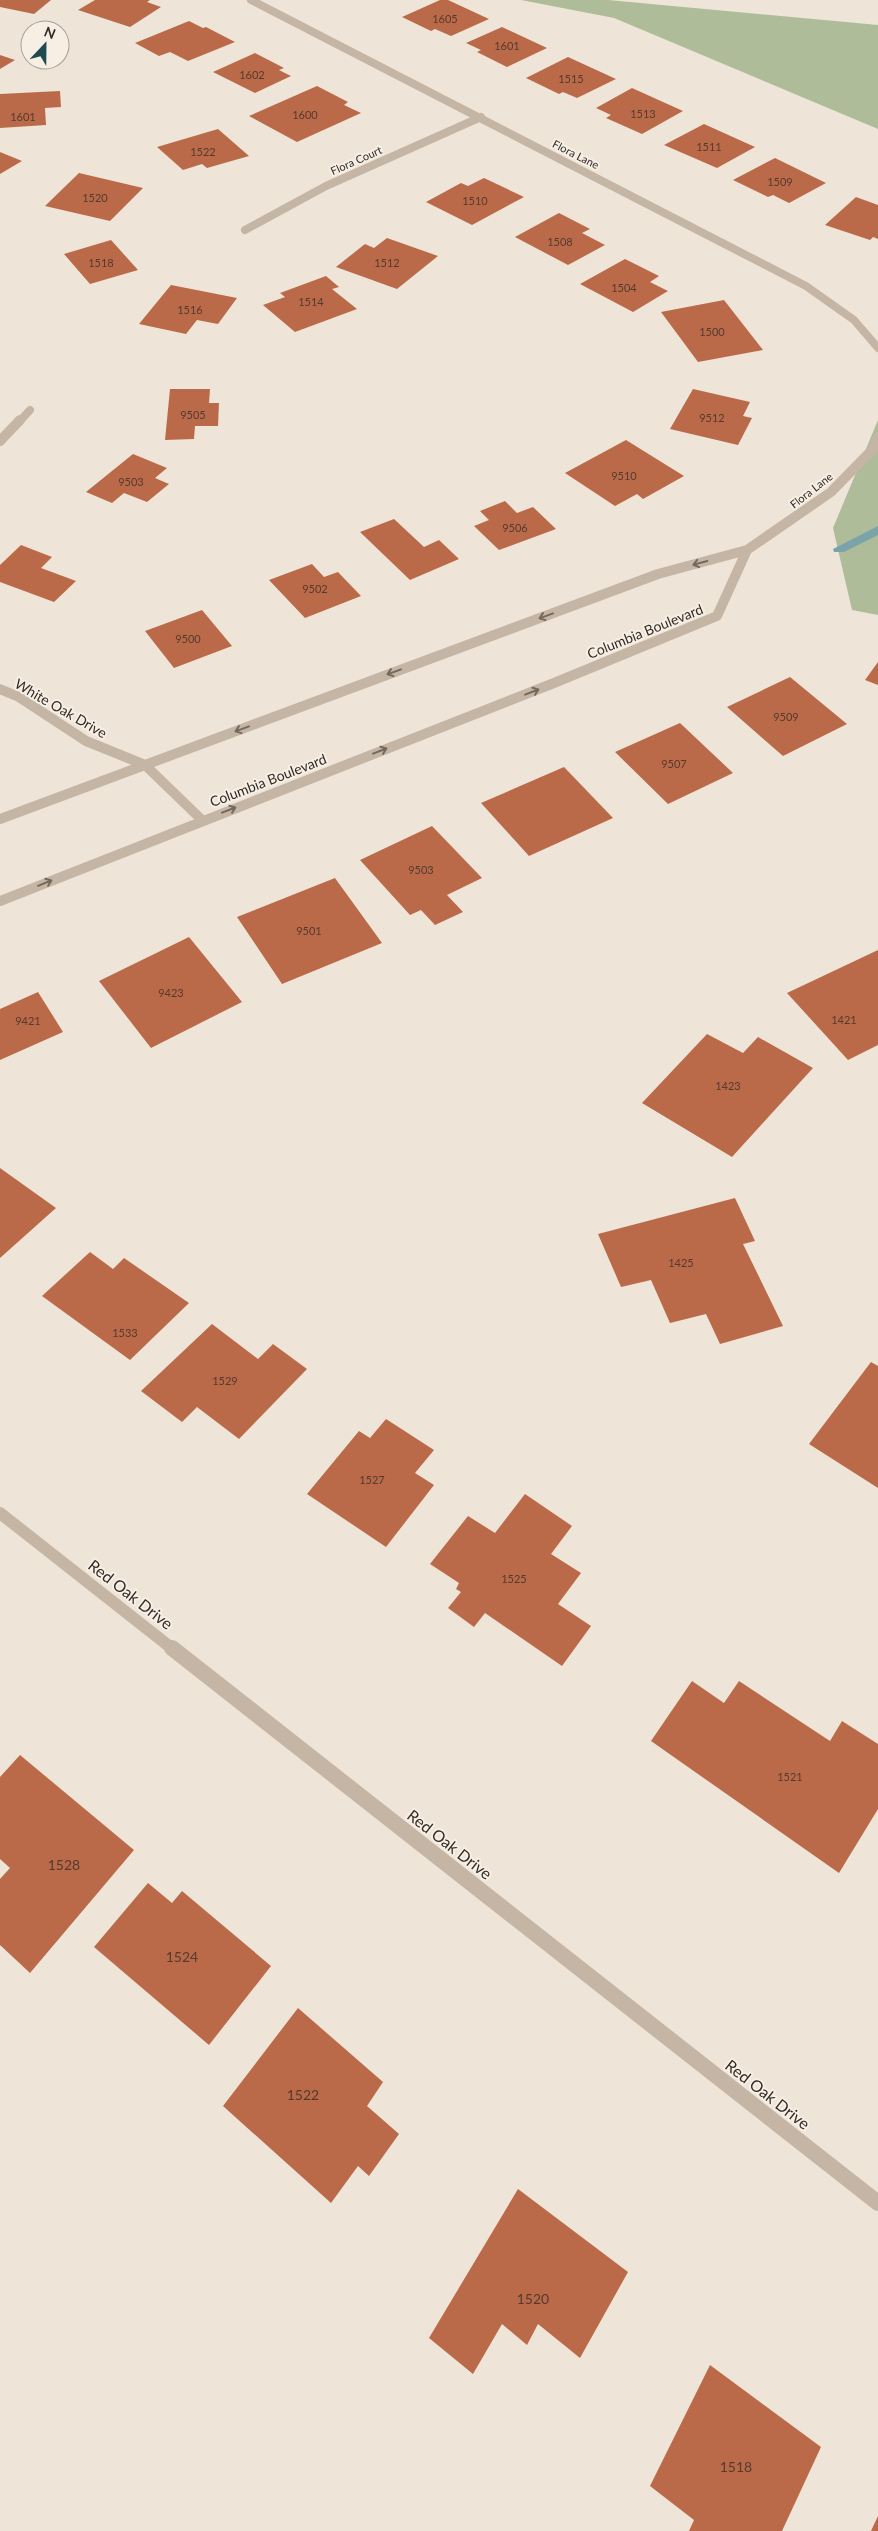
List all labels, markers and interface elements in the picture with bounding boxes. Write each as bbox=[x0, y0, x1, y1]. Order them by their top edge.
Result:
house number: 1605 bbox=[432, 12, 458, 25]
north arrow bbox=[20, 20, 70, 70]
text: N bbox=[42, 23, 58, 42]
house number: 1601 bbox=[494, 39, 520, 52]
house number: 1602 bbox=[239, 68, 265, 81]
house number: 1515 bbox=[558, 72, 584, 85]
house number: 1513 bbox=[630, 107, 656, 120]
house number: 1600 bbox=[292, 108, 318, 121]
house number: 1601 bbox=[10, 110, 36, 123]
street label: Flora Lane bbox=[551, 137, 601, 171]
house number: 1511 bbox=[696, 140, 722, 153]
street label: Flora Court bbox=[328, 143, 384, 177]
house number: 1522 bbox=[190, 145, 216, 158]
house number: 1509 bbox=[767, 175, 793, 188]
house number: 1520 bbox=[82, 191, 108, 204]
house number: 1510 bbox=[462, 194, 488, 207]
house number: 1508 bbox=[547, 235, 573, 248]
house number: 1518 bbox=[88, 256, 114, 269]
house number: 1512 bbox=[374, 256, 400, 269]
house number: 1504 bbox=[611, 281, 637, 294]
house number: 1514 bbox=[298, 295, 324, 308]
house number: 1516 bbox=[177, 303, 203, 316]
house number: 1500 bbox=[699, 325, 725, 338]
house number: 9505 bbox=[180, 408, 206, 421]
house number: 9512 bbox=[699, 411, 725, 424]
house number: 9510 bbox=[611, 469, 637, 482]
street label: Flora Lane bbox=[787, 469, 835, 511]
house number: 9503 bbox=[118, 475, 144, 488]
house number: 9506 bbox=[502, 521, 528, 534]
one-way arrow bbox=[692, 559, 708, 568]
house number: 9502 bbox=[302, 582, 328, 595]
street label: Columbia Boulevard bbox=[585, 600, 705, 662]
one-way arrow bbox=[539, 612, 555, 621]
house number: 9500 bbox=[175, 632, 201, 645]
one-way arrow bbox=[387, 668, 402, 677]
street label: White Oak Drive bbox=[12, 675, 110, 741]
one-way arrow bbox=[524, 686, 539, 695]
house number: 9509 bbox=[773, 710, 799, 723]
one-way arrow bbox=[234, 725, 250, 734]
one-way arrow bbox=[372, 746, 387, 755]
street label: Columbia Boulevard bbox=[207, 750, 329, 810]
house number: 9507 bbox=[661, 757, 687, 770]
one-way arrow bbox=[221, 805, 236, 815]
house number: 9503 bbox=[408, 863, 434, 876]
one-way arrow bbox=[37, 878, 52, 887]
house number: 9501 bbox=[296, 924, 322, 937]
house number: 9423 bbox=[158, 986, 184, 999]
house number: 1421 bbox=[831, 1013, 857, 1026]
house number: 9421 bbox=[15, 1014, 41, 1027]
house number: 1423 bbox=[715, 1079, 741, 1092]
house number: 1425 bbox=[668, 1256, 694, 1269]
house number: 1533 bbox=[112, 1326, 138, 1339]
house number: 1529 bbox=[212, 1374, 238, 1387]
house number: 1527 bbox=[359, 1473, 385, 1486]
street label: Red Oak Drive bbox=[85, 1555, 177, 1633]
house number: 1525 bbox=[501, 1572, 527, 1585]
house number: 1521 bbox=[777, 1770, 803, 1783]
street label: Red Oak Drive bbox=[404, 1805, 496, 1883]
house number: 1528 bbox=[48, 1856, 80, 1873]
house number: 1524 bbox=[166, 1948, 198, 1965]
street label: Red Oak Drive bbox=[722, 2055, 814, 2133]
house number: 1522 bbox=[287, 2086, 319, 2103]
house number: 1520 bbox=[517, 2290, 549, 2307]
house number: 1518 bbox=[720, 2458, 752, 2475]

